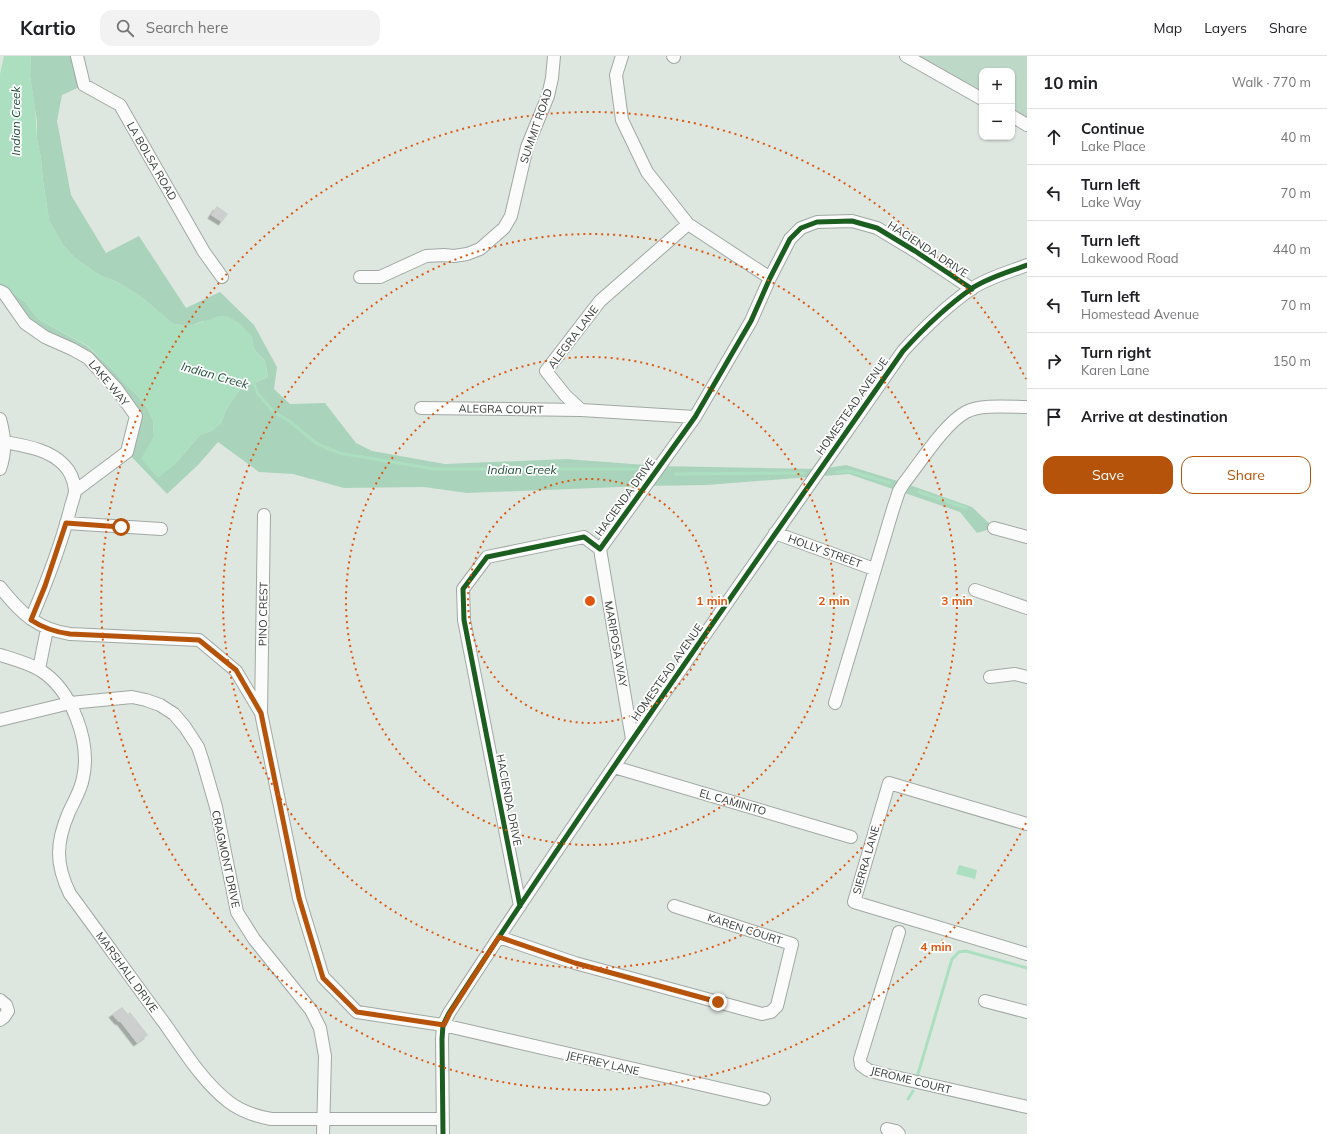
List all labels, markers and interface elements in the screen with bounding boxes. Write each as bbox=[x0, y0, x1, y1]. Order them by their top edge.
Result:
search box bbox=[100, 10, 380, 46]
text: Kartio bbox=[20, 16, 76, 40]
icon: search bbox=[114, 17, 136, 39]
text: Search here bbox=[146, 18, 228, 37]
text: Map bbox=[1153, 19, 1182, 37]
text: Layers bbox=[1204, 19, 1247, 37]
text: Share bbox=[1269, 19, 1307, 37]
map controls bbox=[979, 68, 1015, 140]
button: + bbox=[979, 68, 1015, 104]
text: 10 min bbox=[1043, 72, 1098, 93]
text: Walk · 770 m bbox=[1232, 74, 1311, 90]
water label: Indian Creek bbox=[8, 86, 23, 156]
street label: SUMMIT ROAD bbox=[517, 87, 555, 165]
button: − bbox=[979, 104, 1015, 140]
street label: LA BOLSA ROAD bbox=[124, 119, 180, 203]
text: Continue bbox=[1081, 119, 1144, 138]
icon: ahead bbox=[1043, 126, 1065, 148]
text: 40 m bbox=[1281, 129, 1311, 145]
text: Lake Place bbox=[1081, 138, 1146, 154]
text: Turn left bbox=[1081, 175, 1140, 194]
icon: left bbox=[1043, 182, 1065, 204]
text: 70 m bbox=[1281, 185, 1311, 201]
text: Lake Way bbox=[1081, 194, 1141, 210]
street label: HACIENDA DRIVE bbox=[885, 218, 971, 280]
text: Turn left bbox=[1081, 231, 1140, 250]
icon: left bbox=[1043, 238, 1065, 260]
text: 440 m bbox=[1273, 241, 1311, 257]
text: Lakewood Road bbox=[1081, 250, 1179, 266]
text: Turn left bbox=[1081, 287, 1140, 306]
icon: left bbox=[1043, 294, 1065, 316]
text: 70 m bbox=[1281, 297, 1311, 313]
street label: ALEGRA LANE bbox=[545, 303, 601, 371]
text: Homestead Avenue bbox=[1081, 306, 1199, 322]
text: Turn right bbox=[1081, 343, 1151, 362]
icon: right bbox=[1043, 350, 1065, 372]
text: 150 m bbox=[1273, 353, 1311, 369]
street label: HOMESTEAD AVENUE bbox=[813, 355, 891, 457]
street label: LAKE WAY bbox=[86, 357, 133, 409]
water label: Indian Creek bbox=[180, 358, 251, 392]
text: Karen Lane bbox=[1081, 362, 1149, 378]
street label: ALEGRA COURT bbox=[458, 401, 544, 417]
icon: arrive bbox=[1043, 406, 1065, 428]
text: Arrive at destination bbox=[1081, 407, 1228, 426]
street label: HACIENDA DRIVE bbox=[592, 455, 658, 539]
button: Save bbox=[1043, 456, 1173, 494]
button: Share bbox=[1181, 456, 1311, 494]
water label: Indian Creek bbox=[487, 462, 557, 477]
route start bbox=[112, 518, 130, 536]
street label: HOLLY STREET bbox=[786, 531, 864, 571]
street label: PINO CREST bbox=[255, 581, 271, 646]
text: 1 min bbox=[696, 593, 728, 608]
text: 2 min bbox=[818, 593, 850, 608]
text: 3 min bbox=[941, 593, 973, 608]
centre of rings bbox=[583, 594, 597, 608]
street label: MARIPOSA WAY bbox=[602, 600, 631, 688]
street label: HOMESTEAD AVENUE bbox=[628, 621, 706, 723]
street label: HACIENDA DRIVE bbox=[493, 753, 525, 847]
street label: EL CAMINITO bbox=[698, 786, 768, 818]
street label: CRAGMONT DRIVE bbox=[209, 809, 243, 909]
street label: SIERRA LANE bbox=[850, 824, 882, 896]
street label: KAREN COURT bbox=[706, 910, 784, 948]
street label: MARSHALL DRIVE bbox=[93, 929, 161, 1015]
text: 4 min bbox=[920, 939, 952, 954]
route end bbox=[709, 993, 727, 1011]
street label: JEFFREY LANE bbox=[565, 1048, 641, 1078]
street label: JEROME COURT bbox=[869, 1063, 953, 1097]

